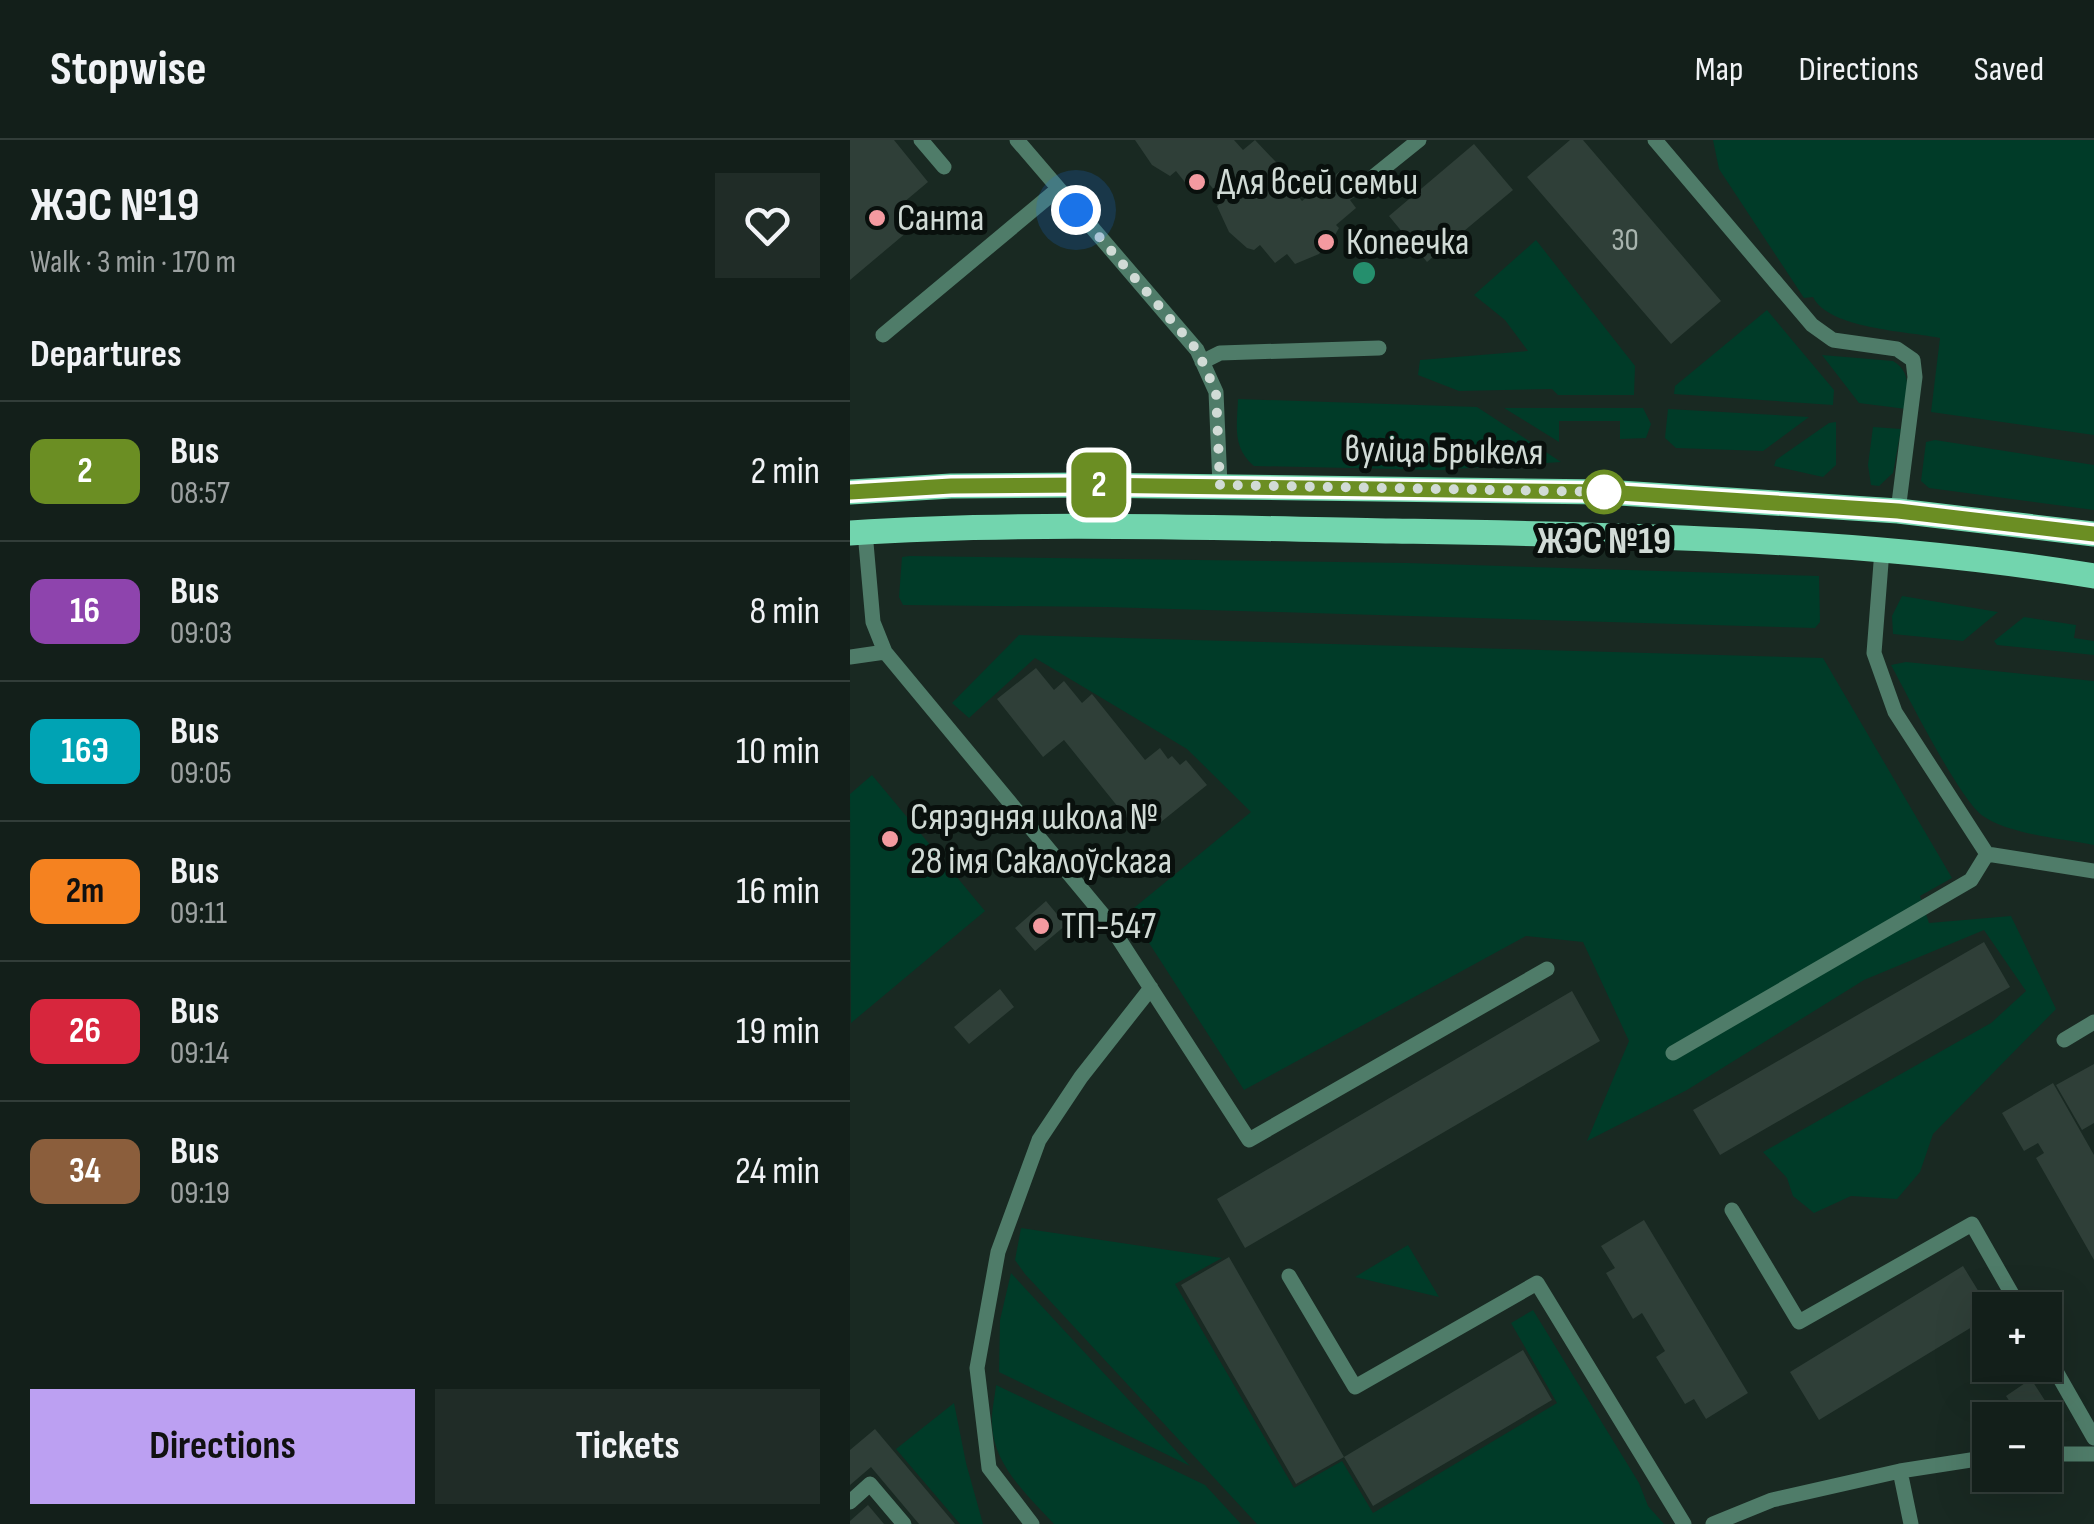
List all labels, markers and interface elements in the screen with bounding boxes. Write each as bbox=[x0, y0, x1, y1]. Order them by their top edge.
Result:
text: Stopwise bbox=[50, 41, 206, 98]
text: Map bbox=[1695, 48, 1744, 91]
text: Directions bbox=[1799, 48, 1919, 91]
text: Saved bbox=[1974, 48, 2044, 91]
place label: Для всей семьи bbox=[1217, 160, 1418, 205]
marker: Для всей семьи bbox=[1186, 171, 1208, 193]
button: heart bbox=[715, 173, 820, 278]
text: ЖЭС №19 bbox=[30, 177, 199, 234]
your location bbox=[1051, 185, 1101, 235]
place label: Санта bbox=[897, 196, 984, 241]
marker: Санта bbox=[866, 207, 888, 229]
place label: Копеечка bbox=[1346, 220, 1469, 265]
house number: 30 bbox=[1611, 221, 1639, 260]
marker: Копеечка bbox=[1315, 231, 1337, 253]
text: Walk · 3 min · 170 m bbox=[30, 243, 236, 282]
text: Departures bbox=[30, 332, 182, 377]
street label: вуліца Брыкеля bbox=[1344, 427, 1544, 475]
text: Bus bbox=[170, 429, 219, 474]
text: 2 min bbox=[751, 449, 820, 494]
text: 2 bbox=[77, 450, 93, 493]
line badge: 2 bbox=[1066, 452, 1132, 518]
text: 2 bbox=[1091, 464, 1107, 507]
marker: ЖЭС №19 bbox=[1583, 471, 1625, 513]
text: 08:57 bbox=[170, 474, 230, 513]
place label: ЖЭС №19 bbox=[1537, 519, 1671, 564]
text: Bus bbox=[170, 569, 219, 614]
text: 8 min bbox=[750, 589, 820, 634]
text: 16 bbox=[70, 590, 100, 633]
text: 09:03 bbox=[170, 614, 232, 653]
text: Bus bbox=[170, 709, 219, 754]
text: 10 min bbox=[736, 729, 820, 774]
text: 16Э bbox=[61, 730, 109, 773]
text: 09:05 bbox=[170, 754, 232, 793]
place label: Сярэдняя школа № 28 імя Сакалоўскага bbox=[910, 795, 1172, 884]
marker: Сярэдняя школа № 28 імя Сакалоўскага bbox=[879, 828, 901, 850]
text: Bus bbox=[170, 849, 219, 894]
text: 16 min bbox=[736, 869, 820, 914]
text: 2т bbox=[66, 870, 104, 913]
text: 09:11 bbox=[170, 894, 227, 933]
place label: ТП-547 bbox=[1061, 904, 1156, 949]
marker: ТП-547 bbox=[1030, 915, 1052, 937]
text: Bus bbox=[170, 989, 219, 1034]
text: 19 min bbox=[736, 1009, 820, 1054]
text: 26 bbox=[69, 1010, 101, 1053]
text: 09:14 bbox=[170, 1034, 229, 1073]
text: Bus bbox=[170, 1129, 219, 1174]
text: 24 min bbox=[735, 1149, 820, 1194]
text: 34 bbox=[69, 1150, 101, 1193]
text: 09:19 bbox=[170, 1174, 230, 1213]
map controls bbox=[1972, 1292, 2062, 1492]
button: + bbox=[1972, 1292, 2062, 1382]
button: Directions bbox=[30, 1389, 415, 1504]
button: Tickets bbox=[435, 1389, 820, 1504]
button: − bbox=[1972, 1402, 2062, 1492]

